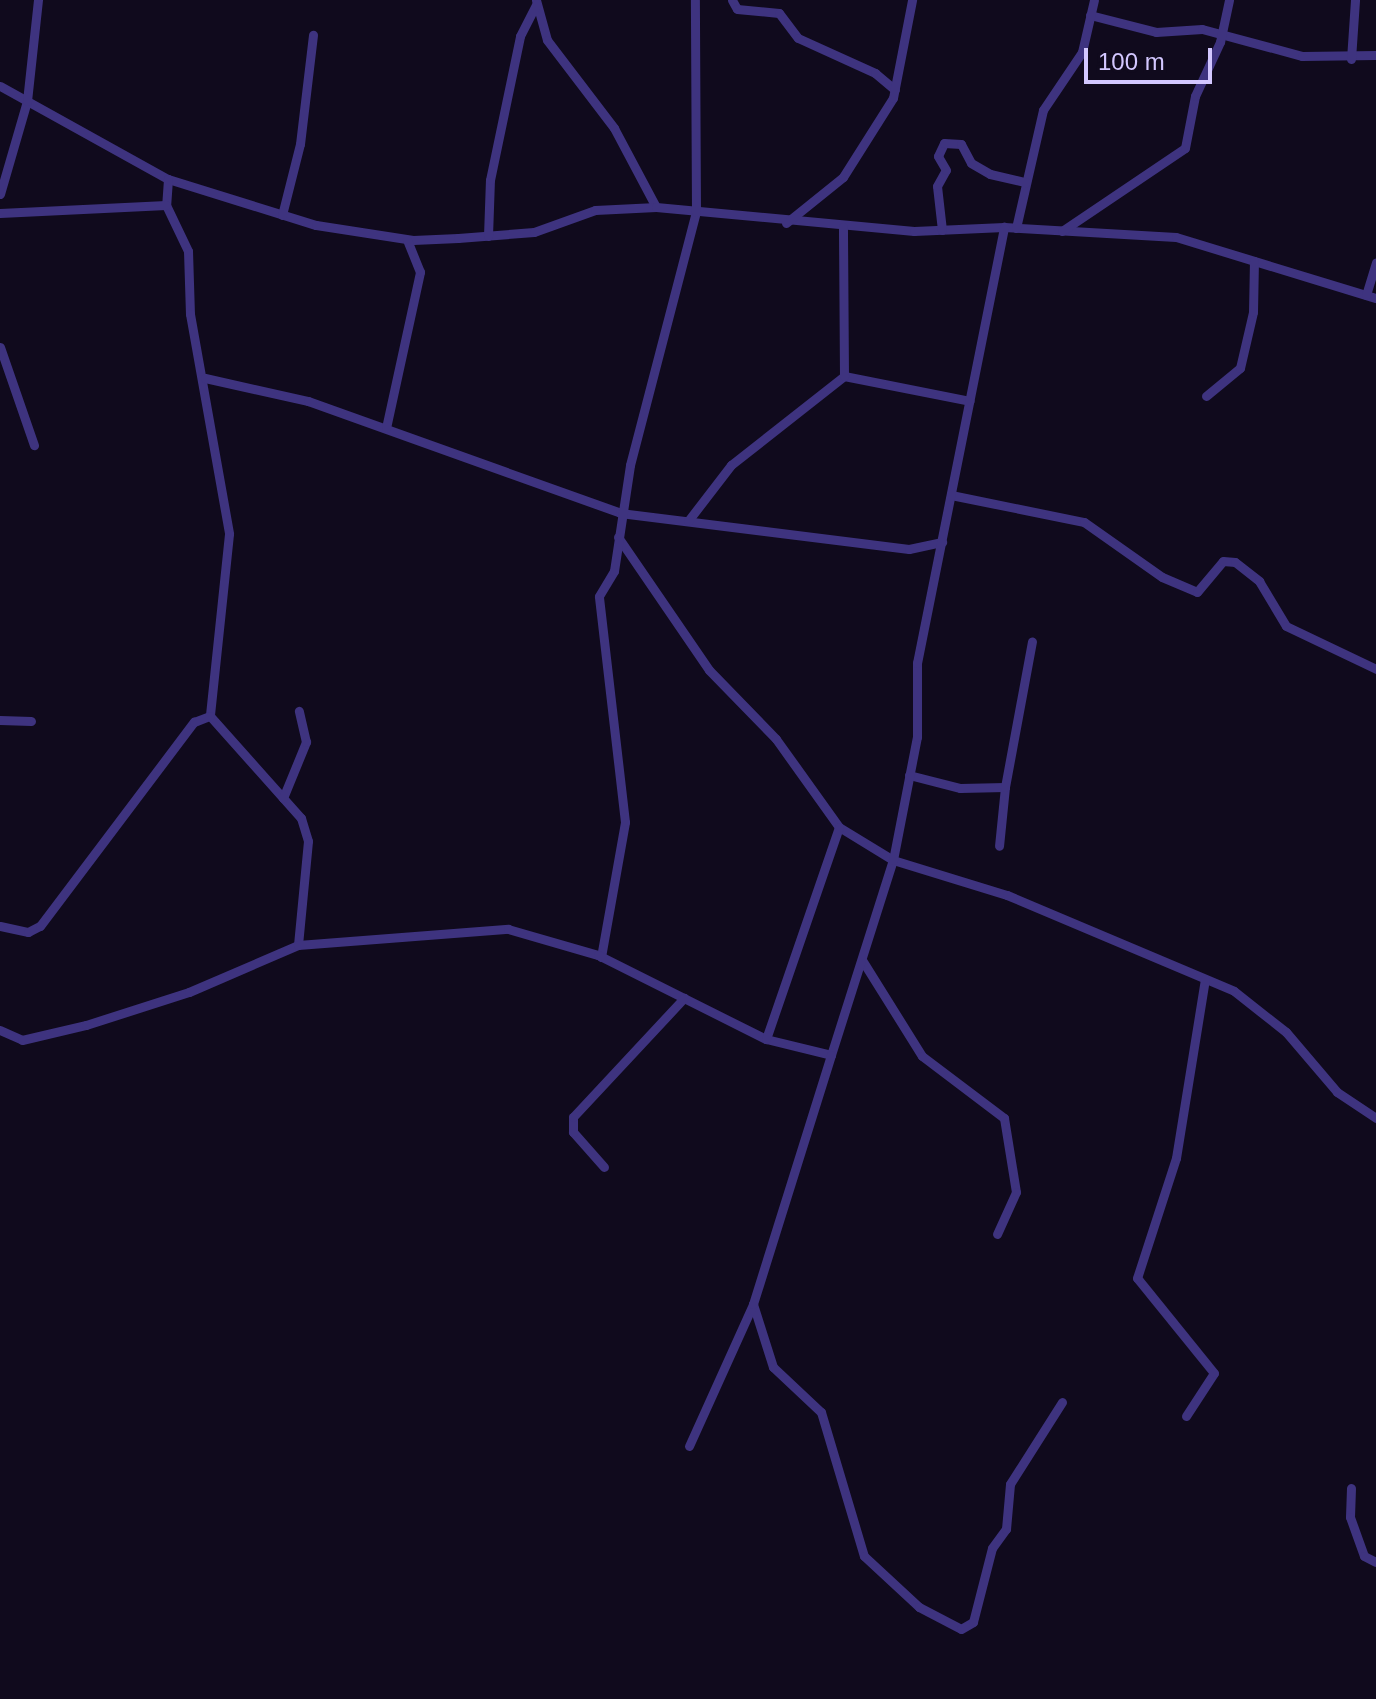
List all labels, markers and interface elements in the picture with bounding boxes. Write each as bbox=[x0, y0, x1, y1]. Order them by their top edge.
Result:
scale bar bbox=[1088, 32, 1216, 82]
text: 100 m bbox=[1098, 48, 1165, 75]

